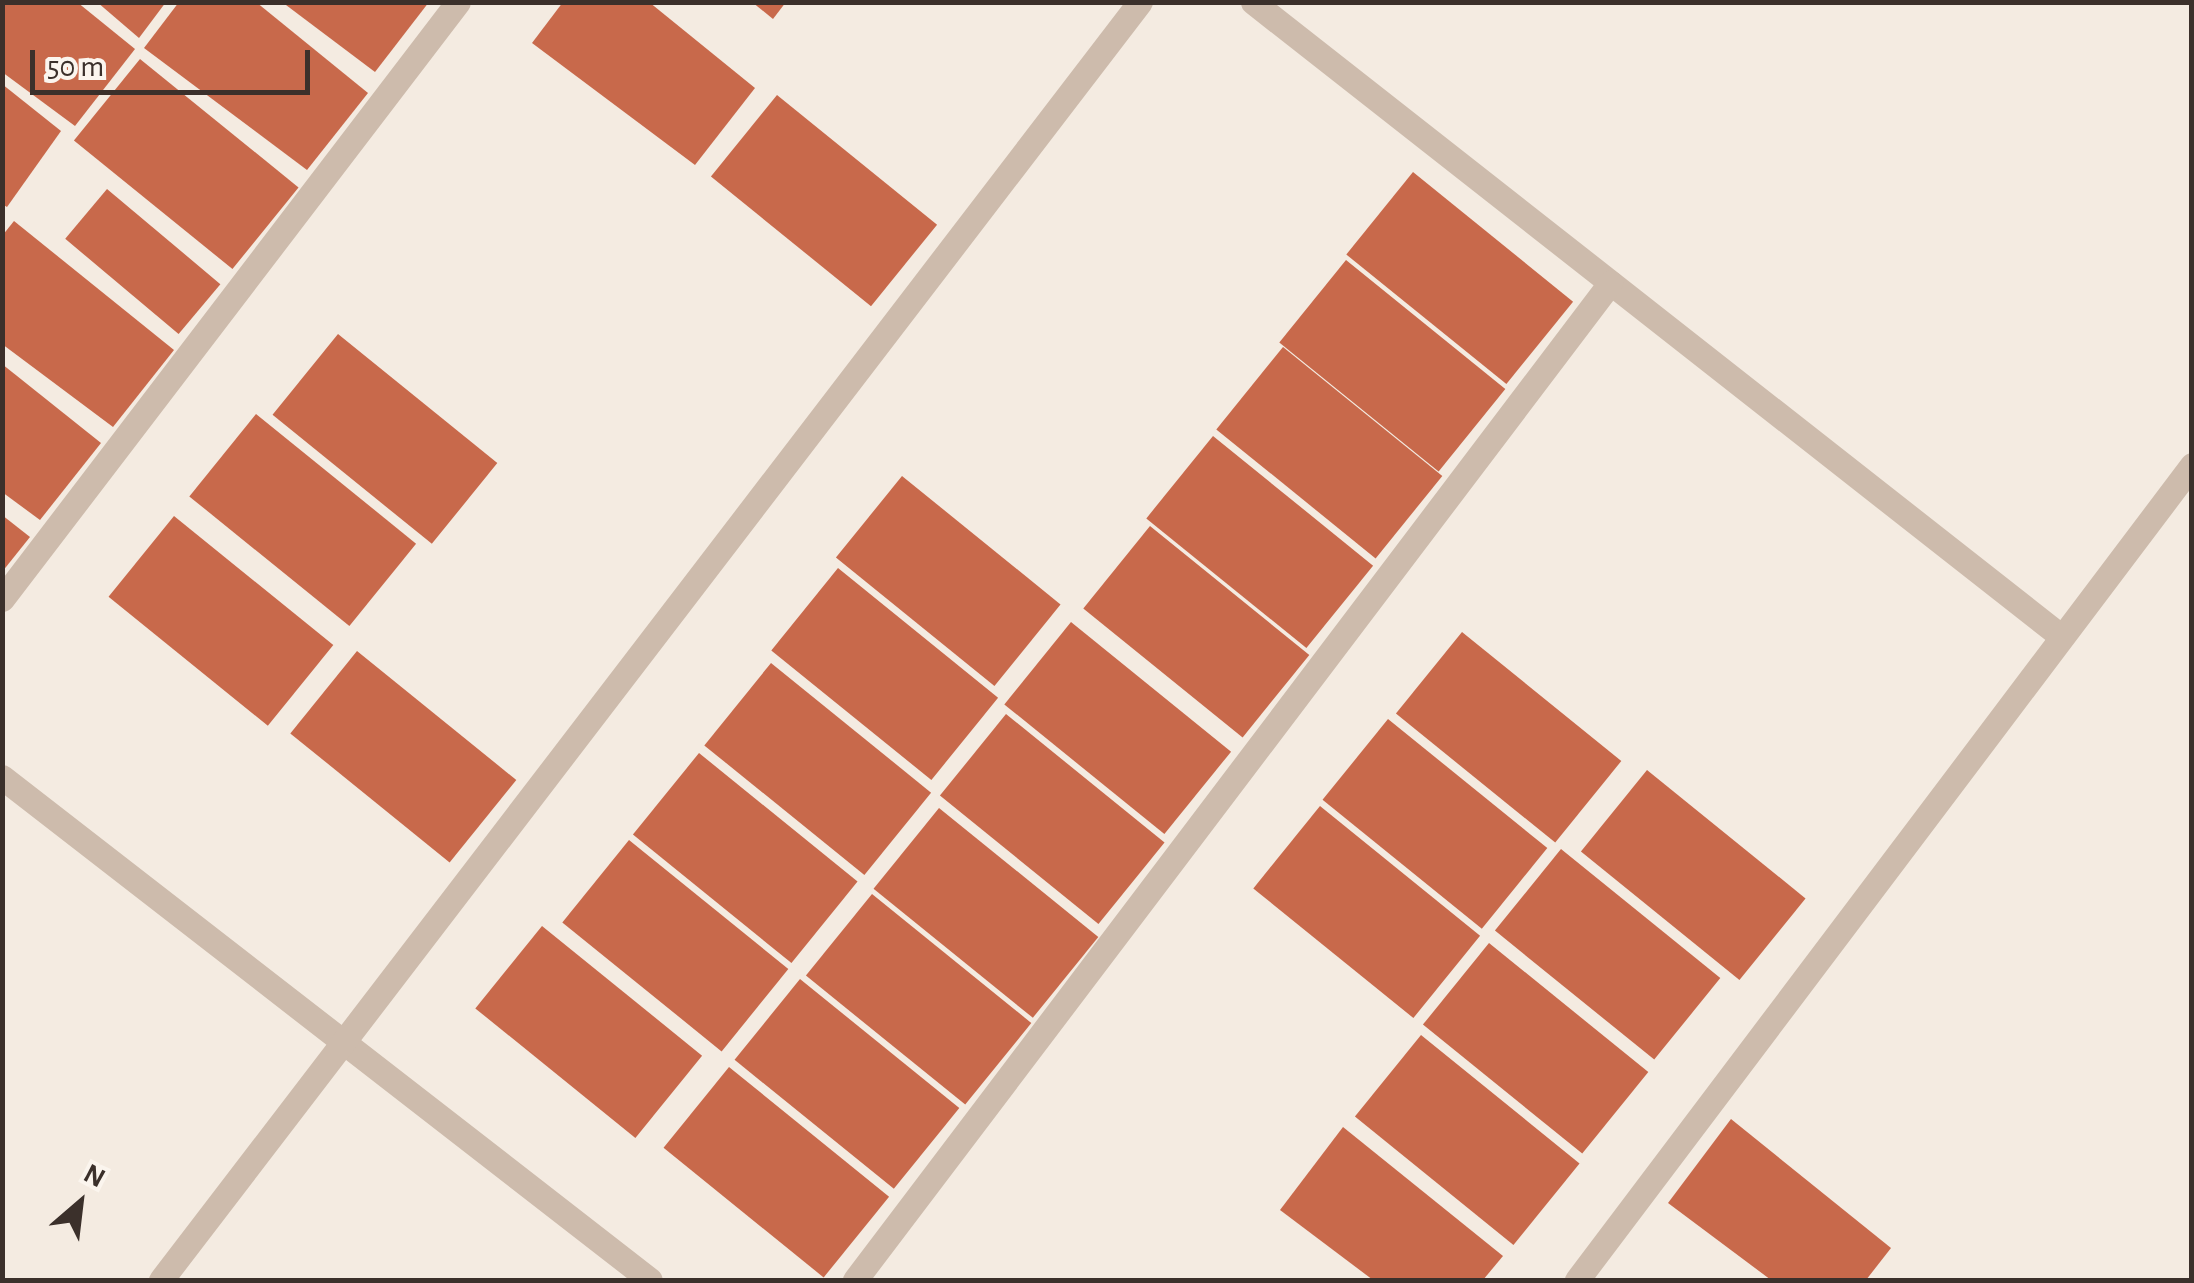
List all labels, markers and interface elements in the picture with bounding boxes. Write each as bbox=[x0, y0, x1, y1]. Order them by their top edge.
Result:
scale bar bbox=[35, 30, 315, 92]
text: 50 m bbox=[47, 52, 104, 82]
north arrow bbox=[30, 1153, 130, 1253]
text: N bbox=[79, 1160, 109, 1193]

